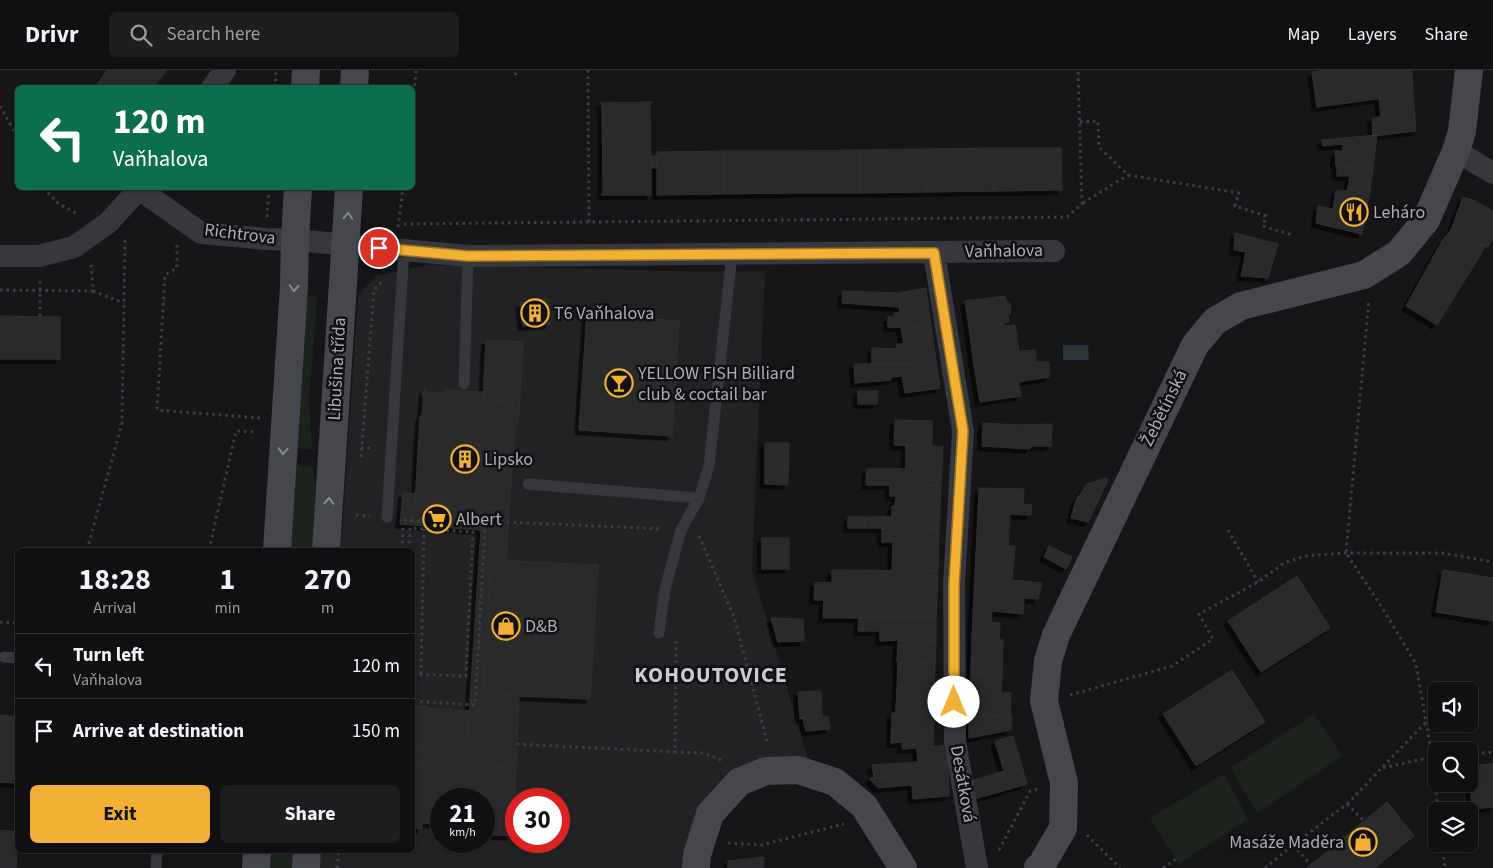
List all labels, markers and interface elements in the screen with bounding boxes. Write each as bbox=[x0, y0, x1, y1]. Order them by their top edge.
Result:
search box bbox=[109, 12, 459, 57]
text: Drivr bbox=[25, 17, 79, 52]
icon: search bbox=[127, 21, 155, 49]
text: Search here bbox=[167, 21, 260, 48]
text: Map bbox=[1288, 22, 1320, 47]
text: Layers bbox=[1348, 22, 1397, 47]
text: Share bbox=[1425, 22, 1468, 47]
text: 120 m bbox=[113, 97, 205, 147]
icon: left bbox=[30, 105, 95, 170]
text: Vaňhalova bbox=[113, 143, 208, 175]
restaurant icon: Leháro bbox=[1339, 197, 1369, 227]
place label: Leháro bbox=[1373, 200, 1425, 225]
one-way arrow bbox=[342, 212, 353, 220]
street label: Richtrova bbox=[203, 217, 277, 251]
pin bbox=[358, 227, 400, 269]
icon: arrive bbox=[365, 234, 393, 262]
street label: Vaňhalova bbox=[965, 238, 1043, 264]
one-way arrow bbox=[288, 285, 299, 293]
building icon: T6 Vaňhalova bbox=[520, 298, 550, 328]
place label: T6 Vaňhalova bbox=[554, 301, 654, 326]
street label: Libušina třída bbox=[322, 317, 352, 421]
place label: YELLOW FISH Billiard club & coctail bar bbox=[637, 361, 795, 407]
street label: Žebětínská bbox=[1135, 365, 1193, 451]
bar icon: YELLOW FISH Billiard club & coctail bar bbox=[604, 368, 634, 398]
building icon: Lipsko bbox=[450, 444, 480, 474]
one-way arrow bbox=[278, 447, 289, 455]
place label: Lipsko bbox=[484, 447, 533, 472]
one-way arrow bbox=[324, 497, 335, 505]
supermarket icon: Albert bbox=[422, 504, 452, 534]
place label: Albert bbox=[456, 507, 502, 532]
text: 18:28 bbox=[79, 558, 151, 601]
text: 1 bbox=[219, 558, 235, 601]
text: 270 bbox=[304, 558, 351, 601]
text: Arrival bbox=[93, 597, 136, 619]
text: min bbox=[214, 597, 240, 619]
text: m bbox=[321, 597, 334, 619]
shop icon: D&B bbox=[491, 611, 521, 641]
place label: D&B bbox=[525, 614, 558, 639]
text: Turn left bbox=[73, 642, 144, 669]
icon: left bbox=[30, 652, 58, 680]
text: 120 m bbox=[352, 653, 400, 680]
district label: KOHOUTOVICE bbox=[634, 659, 788, 691]
text: Vaňhalova bbox=[73, 669, 142, 691]
position arrow bbox=[927, 675, 979, 727]
map controls bbox=[1428, 682, 1478, 852]
button: sound bbox=[1428, 682, 1478, 732]
icon: arrive bbox=[30, 717, 58, 745]
text: Arrive at destination bbox=[73, 718, 244, 745]
text: 150 m bbox=[352, 718, 400, 745]
button: search bbox=[1428, 742, 1478, 792]
street label: Desátková bbox=[944, 743, 982, 825]
button: Exit bbox=[30, 785, 210, 843]
button: Share bbox=[220, 785, 400, 843]
speed limit sign: 30 bbox=[505, 788, 570, 853]
text: 21 bbox=[449, 796, 476, 832]
button: layers bbox=[1428, 802, 1478, 852]
text: km/h bbox=[449, 824, 476, 841]
shop icon: Masáže Maděra bbox=[1348, 827, 1378, 857]
place label: Masáže Maděra bbox=[1229, 830, 1344, 855]

